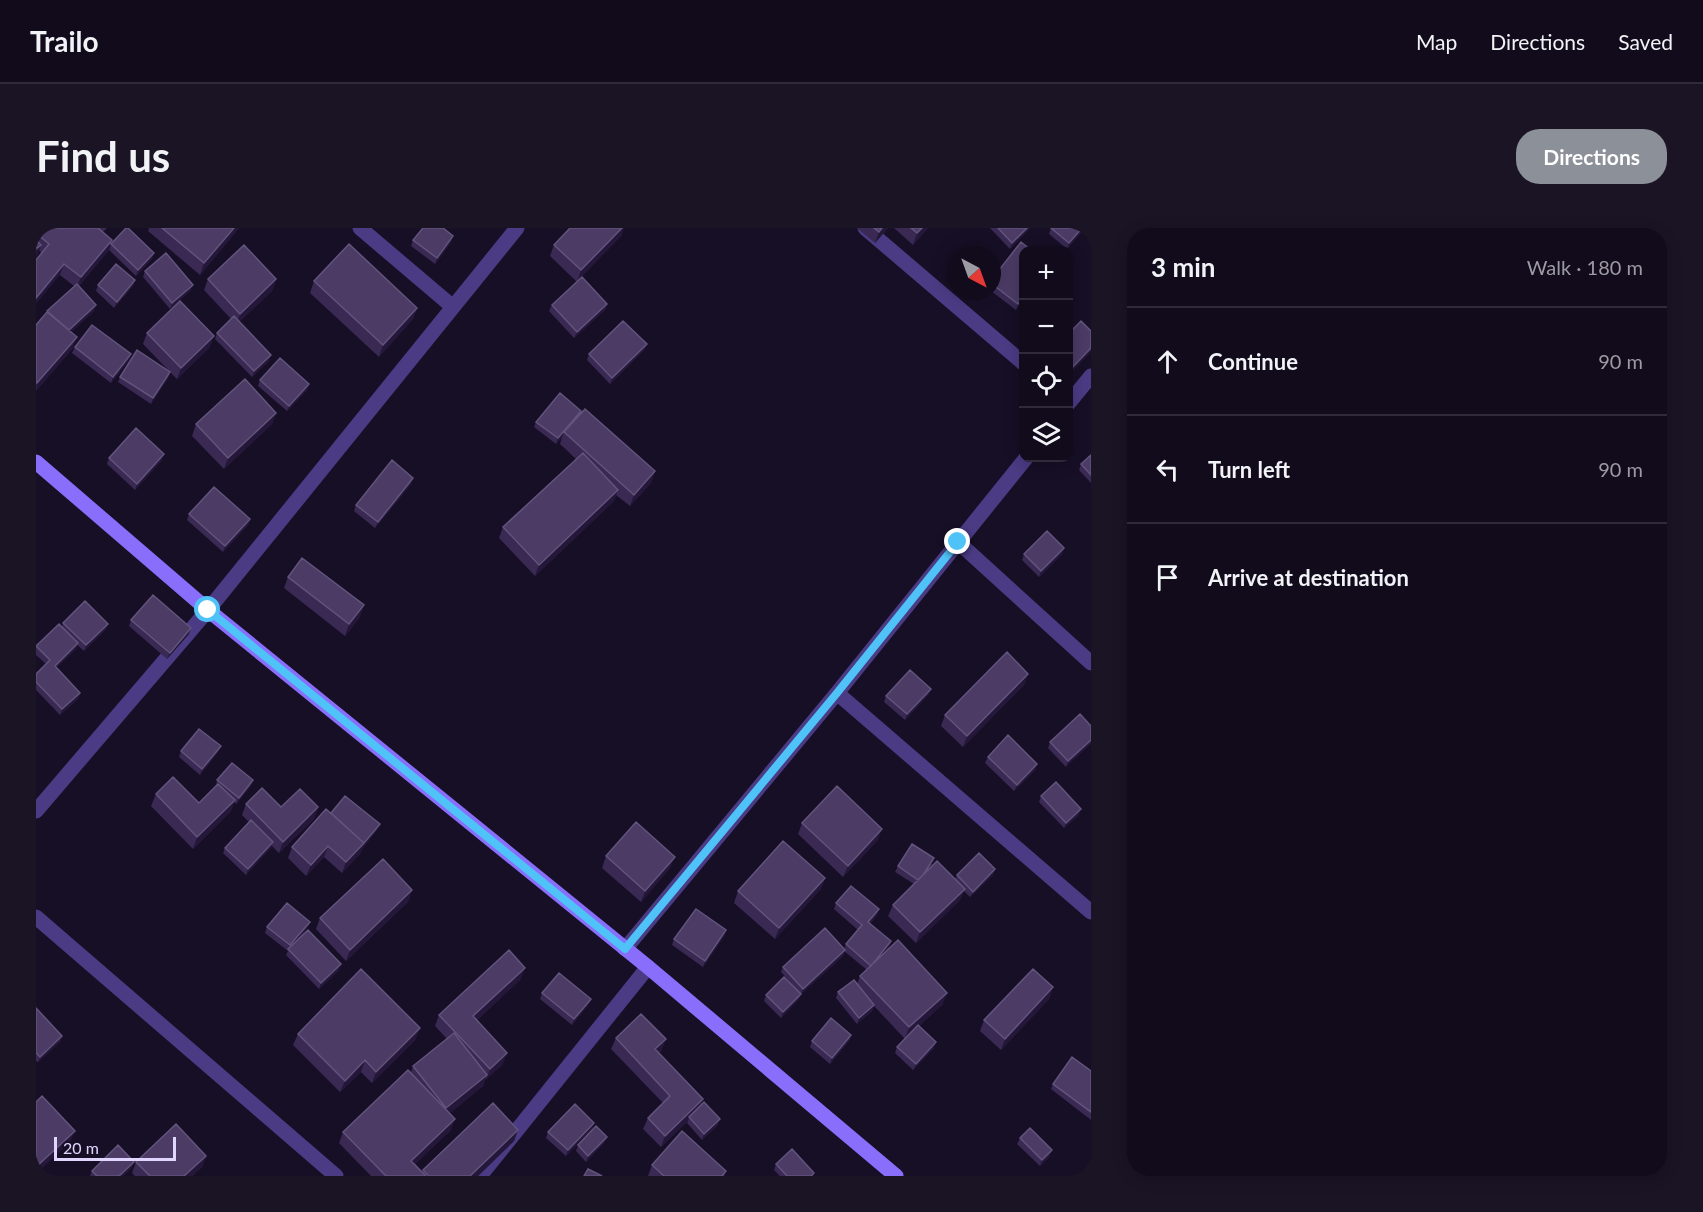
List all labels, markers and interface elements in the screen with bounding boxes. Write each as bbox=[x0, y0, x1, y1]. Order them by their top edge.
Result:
text: Trailo bbox=[30, 24, 99, 58]
text: Map bbox=[1416, 29, 1457, 54]
text: Directions bbox=[1490, 29, 1585, 54]
text: Saved bbox=[1618, 29, 1673, 54]
button: Directions bbox=[1516, 129, 1667, 184]
text: Find us bbox=[36, 131, 170, 181]
north arrow bbox=[947, 246, 1001, 300]
map controls bbox=[1019, 246, 1073, 462]
button: + bbox=[1019, 246, 1073, 300]
text: 3 min bbox=[1151, 251, 1215, 283]
text: Walk · 180 m bbox=[1527, 255, 1643, 279]
button: − bbox=[1019, 300, 1073, 354]
icon: ahead bbox=[1151, 345, 1184, 378]
text: Continue bbox=[1208, 348, 1298, 375]
text: 90 m bbox=[1598, 349, 1643, 373]
button: locate bbox=[1019, 354, 1073, 408]
button: layers bbox=[1019, 408, 1073, 462]
icon: left bbox=[1151, 453, 1184, 486]
text: Turn left bbox=[1208, 456, 1290, 483]
text: 90 m bbox=[1598, 457, 1643, 481]
route end bbox=[944, 528, 970, 554]
icon: arrive bbox=[1151, 561, 1184, 594]
text: Arrive at destination bbox=[1208, 564, 1409, 591]
route start bbox=[194, 596, 220, 622]
scale bar bbox=[54, 1134, 176, 1162]
text: 20 m bbox=[63, 1138, 99, 1157]

